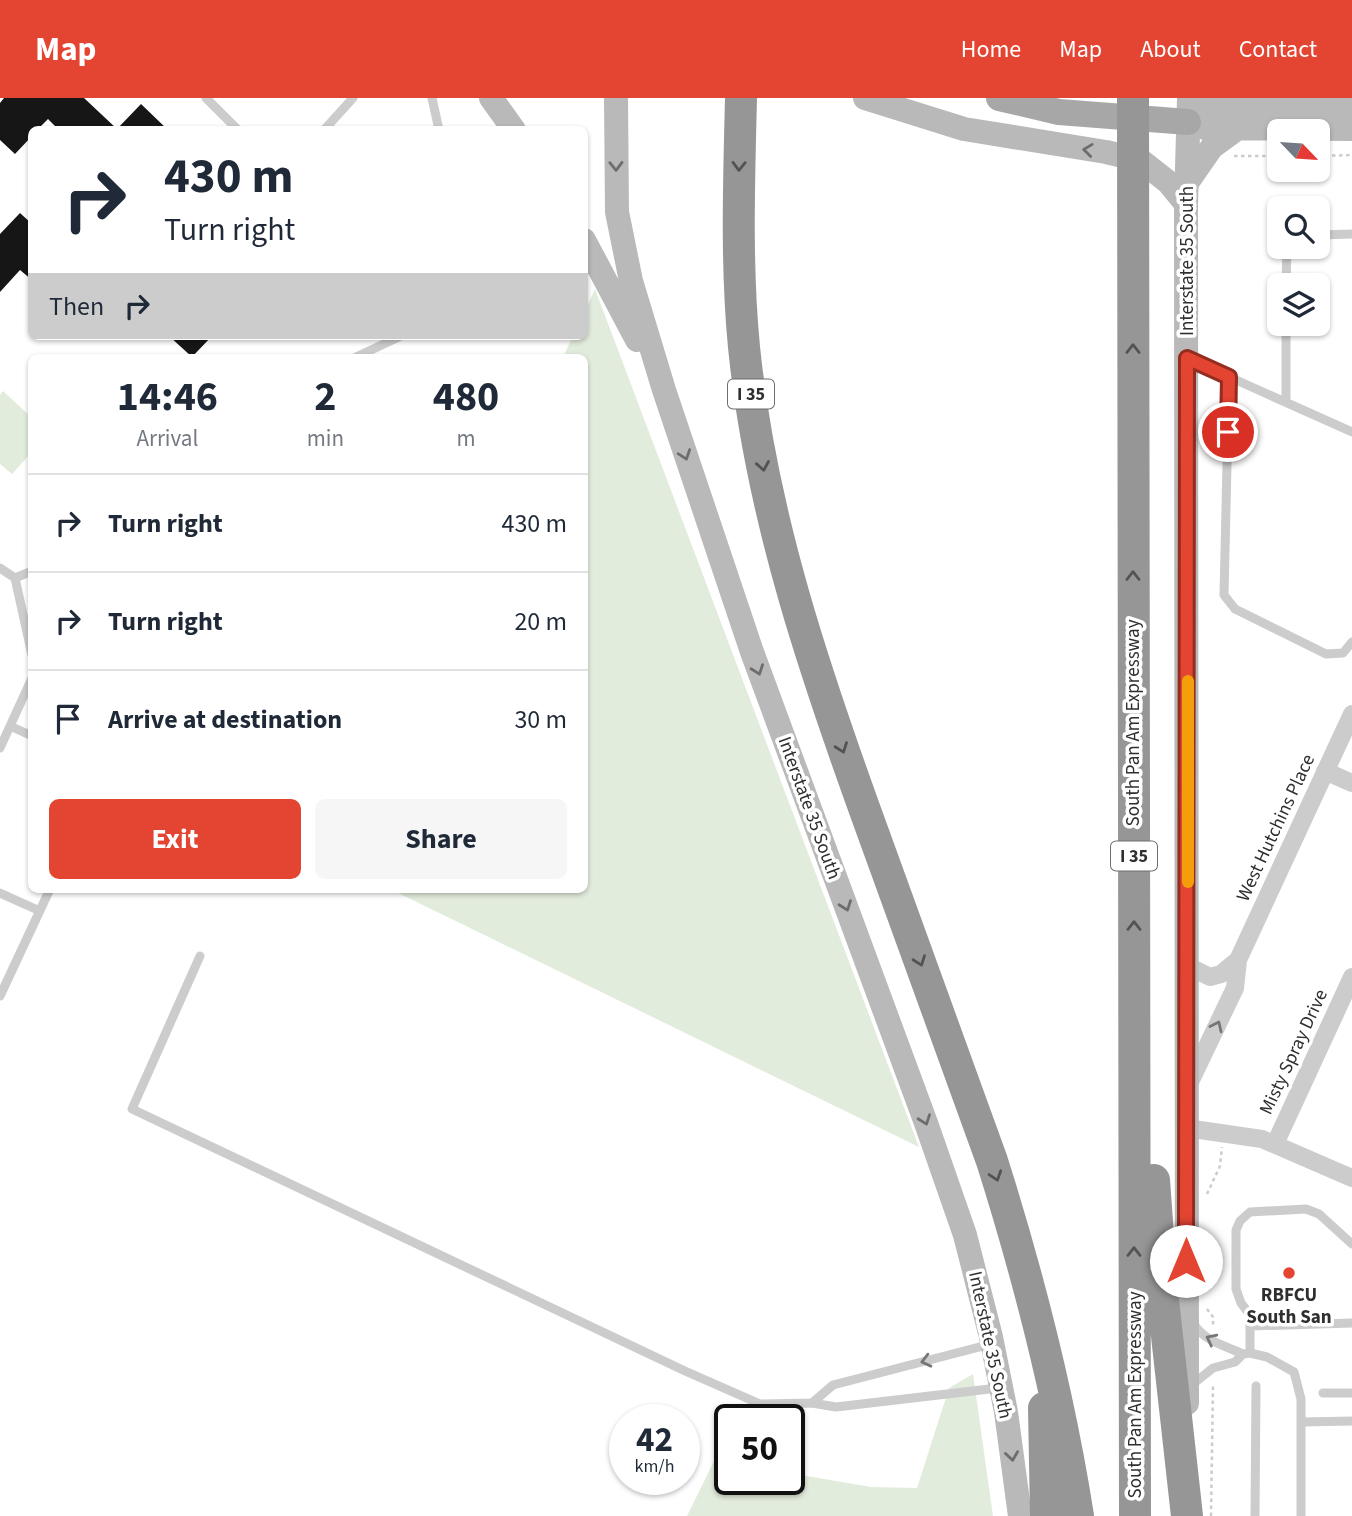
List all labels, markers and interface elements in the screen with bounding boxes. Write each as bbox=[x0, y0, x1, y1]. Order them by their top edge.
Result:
text: Map bbox=[35, 26, 96, 73]
text: Home bbox=[961, 32, 1021, 67]
text: Map bbox=[1059, 32, 1102, 67]
text: About bbox=[1140, 32, 1201, 67]
text: Contact bbox=[1239, 32, 1317, 67]
north arrow bbox=[1267, 119, 1330, 182]
map controls bbox=[1267, 119, 1330, 336]
text: 430 m bbox=[164, 142, 293, 212]
one-way arrow bbox=[1082, 142, 1094, 157]
icon: right bbox=[49, 154, 140, 245]
one-way arrow bbox=[608, 161, 624, 172]
one-way arrow bbox=[731, 161, 747, 172]
street label: Interstate 35 South bbox=[1174, 186, 1201, 336]
button: search bbox=[1267, 196, 1330, 259]
text: Turn right bbox=[164, 207, 295, 253]
button: layers bbox=[1267, 273, 1330, 336]
icon: right bbox=[118, 287, 156, 325]
text: Then bbox=[49, 288, 104, 325]
one-way arrow bbox=[1125, 343, 1141, 354]
text: 14:46 bbox=[117, 367, 218, 427]
text: 2 bbox=[314, 367, 336, 427]
text: 480 bbox=[433, 367, 499, 427]
road number: I 35 bbox=[728, 380, 774, 408]
pin bbox=[1198, 402, 1258, 462]
icon: arrive bbox=[1209, 413, 1247, 451]
text: Arrival bbox=[136, 422, 198, 455]
text: min bbox=[307, 422, 344, 455]
text: m bbox=[456, 422, 476, 455]
one-way arrow bbox=[677, 448, 691, 460]
one-way arrow bbox=[755, 459, 770, 471]
icon: right bbox=[49, 504, 87, 542]
text: Turn right bbox=[108, 505, 223, 542]
text: 430 m bbox=[501, 505, 567, 542]
one-way arrow bbox=[1125, 571, 1141, 581]
icon: right bbox=[49, 602, 87, 640]
text: Turn right bbox=[108, 603, 223, 640]
text: 20 m bbox=[514, 603, 567, 640]
street label: South Pan Am Expressway bbox=[1120, 619, 1147, 827]
one-way arrow bbox=[750, 664, 764, 676]
icon: arrive bbox=[49, 700, 87, 738]
text: Arrive at destination bbox=[108, 701, 342, 738]
text: 30 m bbox=[514, 701, 567, 738]
street label: Interstate 35 South bbox=[771, 733, 847, 883]
one-way arrow bbox=[834, 741, 848, 753]
street label: West Hutchins Place bbox=[1230, 750, 1322, 906]
button: Exit bbox=[49, 799, 301, 879]
button: Share bbox=[315, 799, 567, 879]
road number: I 35 bbox=[1111, 842, 1157, 870]
one-way arrow bbox=[838, 900, 852, 912]
one-way arrow bbox=[1126, 921, 1142, 931]
one-way arrow bbox=[911, 955, 925, 967]
street label: Misty Spray Drive bbox=[1253, 985, 1335, 1119]
one-way arrow bbox=[1209, 1021, 1223, 1033]
one-way arrow bbox=[917, 1113, 931, 1125]
one-way arrow bbox=[988, 1169, 1003, 1181]
position arrow bbox=[1149, 1224, 1223, 1298]
one-way arrow bbox=[1127, 1246, 1142, 1257]
marker: RBFCU South San bbox=[1281, 1265, 1297, 1281]
street label: Interstate 35 South bbox=[961, 1269, 1019, 1421]
place label: RBFCU South San bbox=[1246, 1282, 1332, 1331]
street label: South Pan Am Expressway bbox=[1122, 1291, 1149, 1499]
one-way arrow bbox=[1206, 1334, 1218, 1348]
one-way arrow bbox=[920, 1353, 932, 1367]
speed limit sign: 50 bbox=[714, 1404, 805, 1495]
text: 42 bbox=[636, 1415, 673, 1465]
one-way arrow bbox=[1005, 1450, 1020, 1461]
text: km/h bbox=[635, 1454, 674, 1479]

